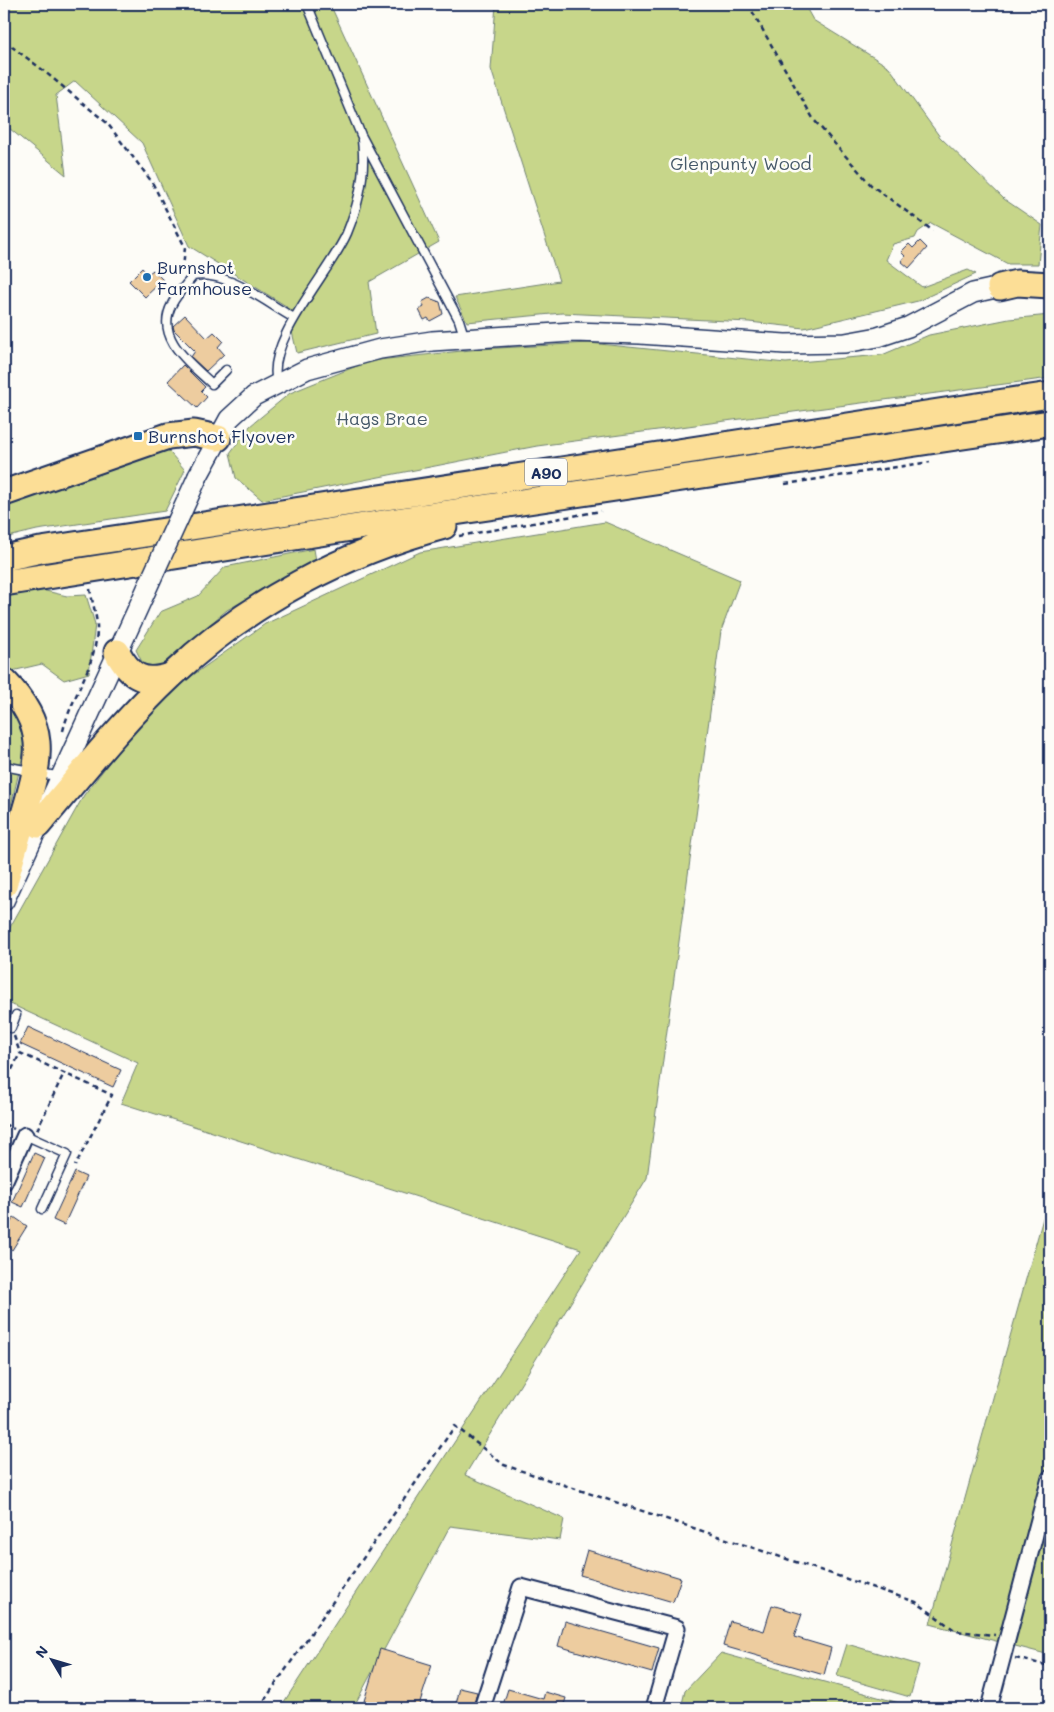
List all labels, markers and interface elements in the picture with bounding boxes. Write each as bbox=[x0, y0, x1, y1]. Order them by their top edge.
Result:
park label: Glenpunty Wood bbox=[670, 151, 812, 175]
place label: Burnshot Farmhouse bbox=[157, 255, 252, 300]
marker: Burnshot Farmhouse bbox=[141, 271, 153, 283]
park label: Hags Brae bbox=[336, 406, 428, 430]
place label: Burnshot Flyover bbox=[148, 424, 296, 448]
marker: Burnshot Flyover bbox=[132, 430, 144, 442]
road number: A90 bbox=[525, 458, 567, 486]
north arrow bbox=[28, 1634, 78, 1684]
text: N bbox=[31, 1642, 52, 1662]

